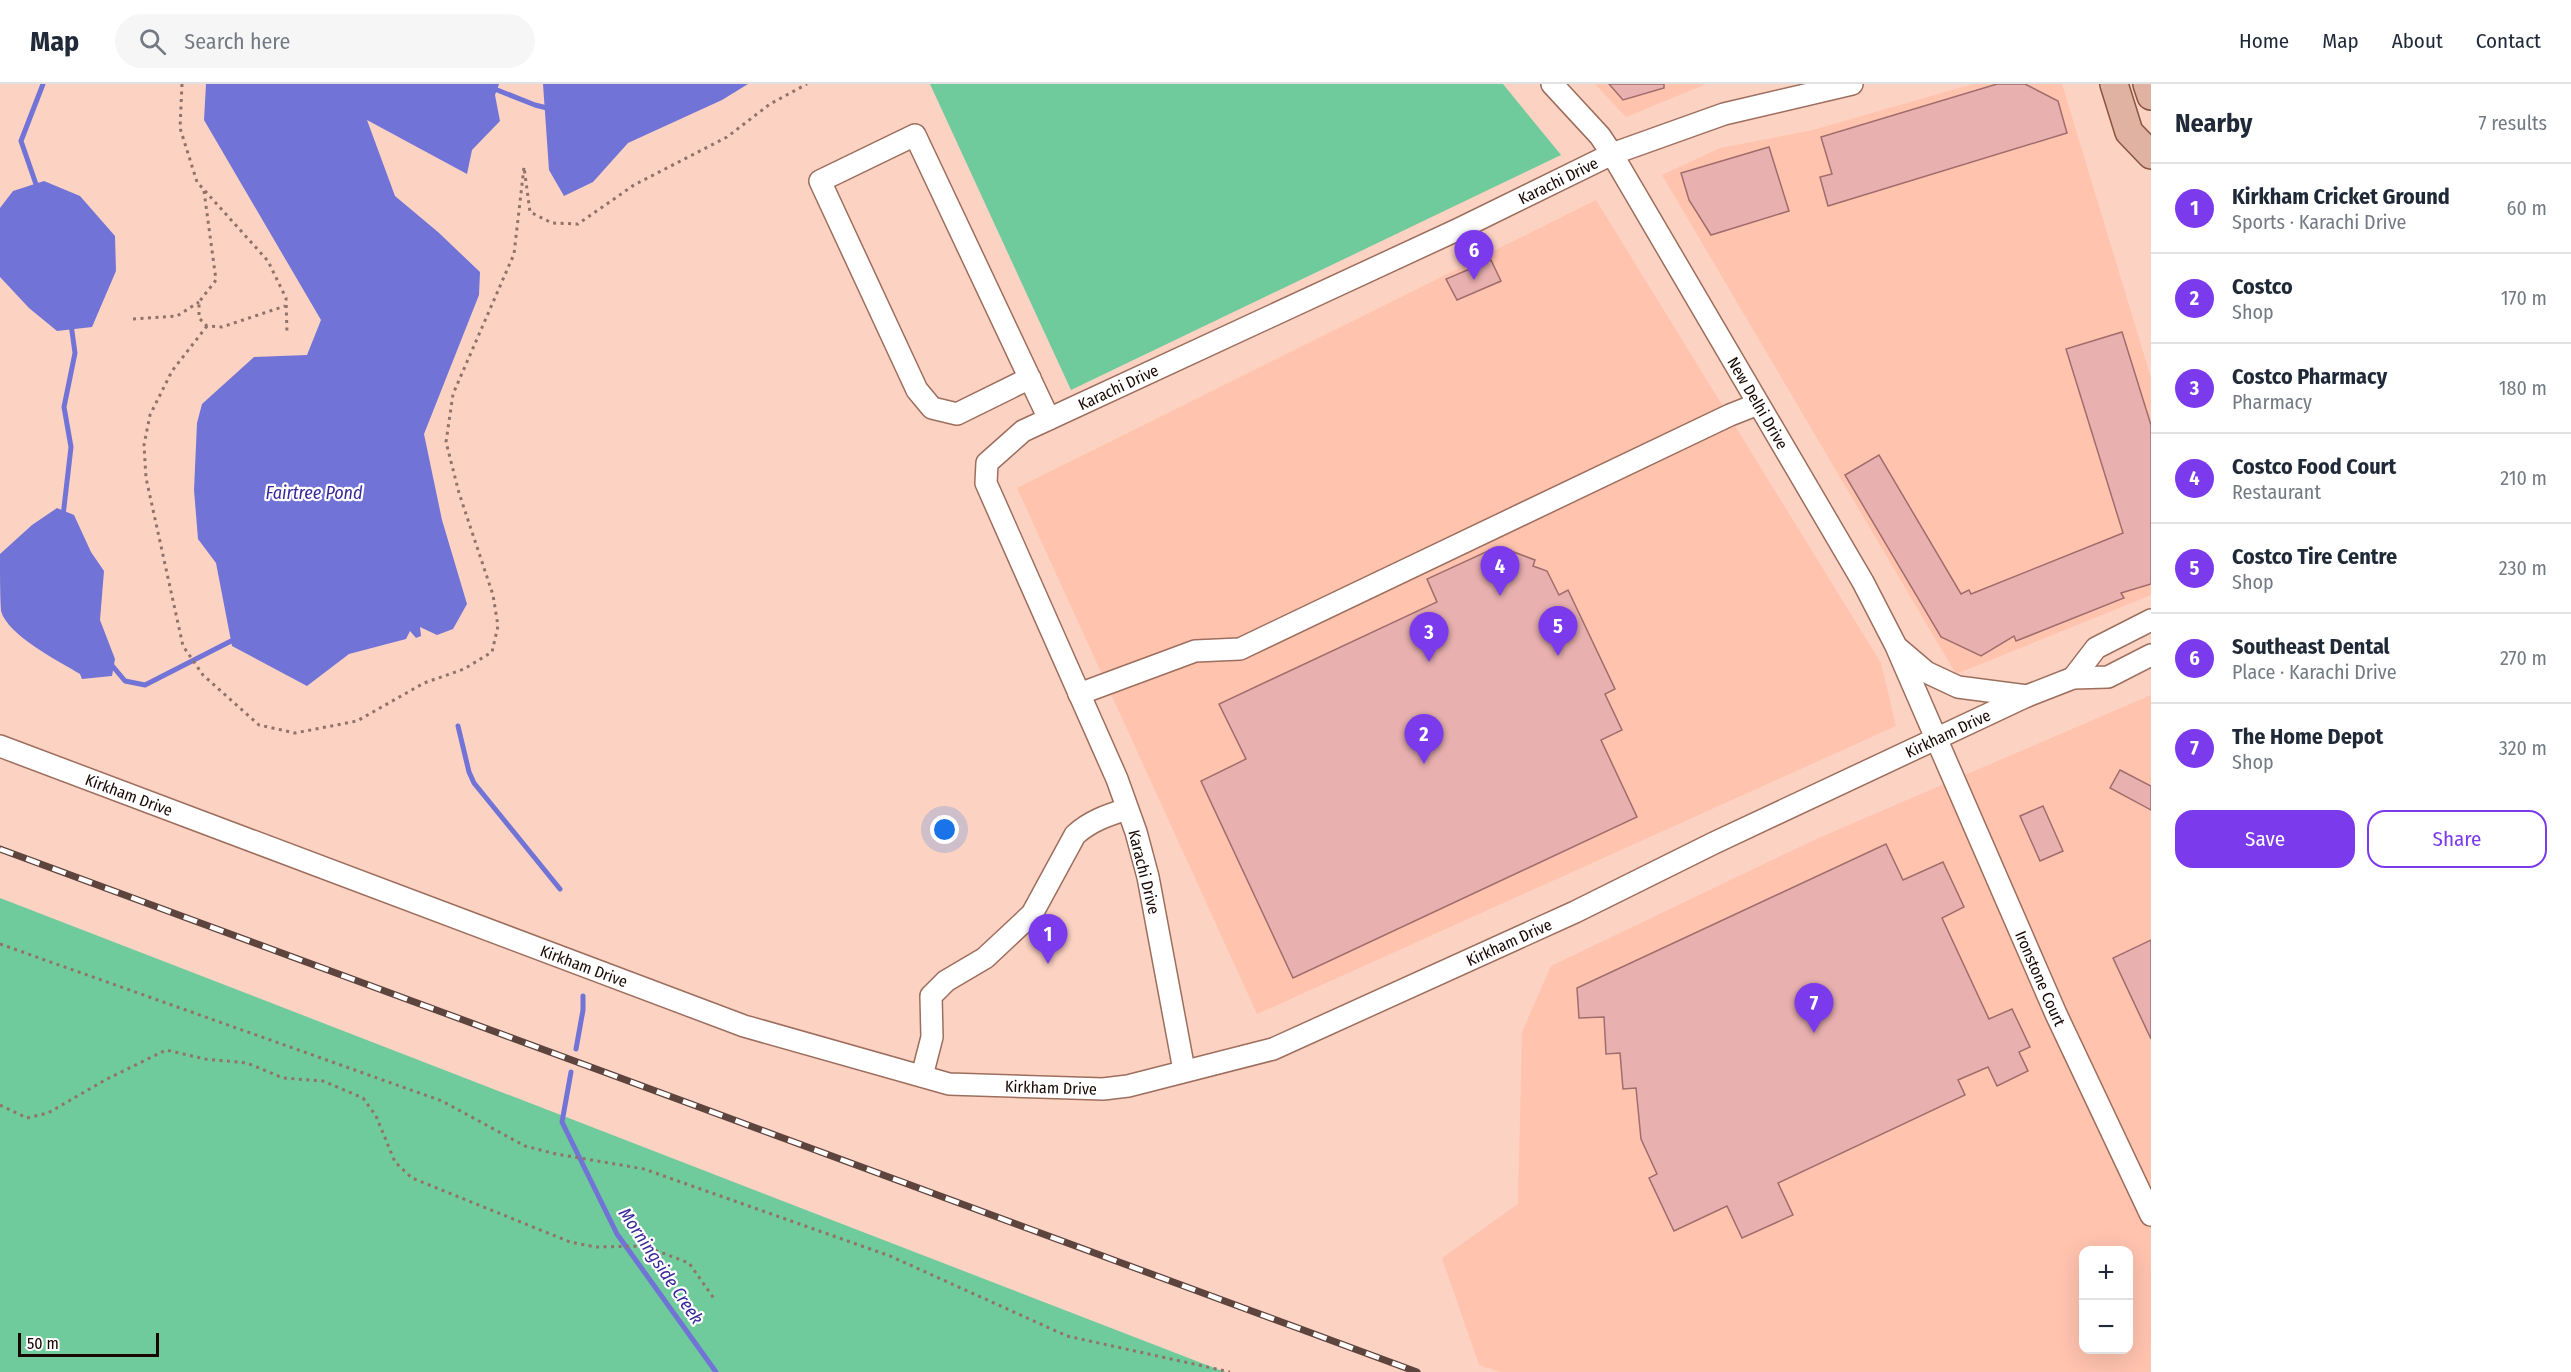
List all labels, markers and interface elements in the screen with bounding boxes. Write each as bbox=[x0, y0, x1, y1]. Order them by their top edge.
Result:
search box bbox=[115, 14, 535, 68]
text: Map bbox=[30, 25, 79, 58]
icon: search bbox=[136, 25, 169, 58]
text: Search here bbox=[184, 28, 290, 55]
text: Home bbox=[2239, 28, 2289, 54]
text: Map bbox=[2322, 28, 2359, 54]
text: About bbox=[2392, 28, 2443, 54]
text: Contact bbox=[2476, 28, 2541, 54]
text: Nearby bbox=[2175, 108, 2252, 139]
text: 7 results bbox=[2479, 111, 2547, 135]
street label: Karachi Drive bbox=[1515, 153, 1601, 208]
text: Kirkham Cricket Ground bbox=[2232, 183, 2450, 210]
text: 1 bbox=[2190, 196, 2199, 220]
text: 60 m bbox=[2507, 196, 2547, 220]
text: Sports · Karachi Drive bbox=[2232, 210, 2406, 234]
pin: 6 bbox=[1454, 230, 1494, 280]
text: Costco bbox=[2232, 273, 2293, 300]
text: 2 bbox=[2190, 286, 2199, 310]
text: 170 m bbox=[2501, 286, 2547, 310]
text: Shop bbox=[2232, 300, 2274, 324]
street label: New Delhi Drive bbox=[1724, 354, 1792, 452]
street label: Karachi Drive bbox=[1075, 360, 1161, 414]
text: Costco Pharmacy bbox=[2232, 363, 2387, 390]
text: 3 bbox=[2190, 376, 2199, 400]
text: 180 m bbox=[2499, 376, 2547, 400]
text: Pharmacy bbox=[2232, 390, 2312, 414]
text: Costco Food Court bbox=[2232, 453, 2396, 480]
text: 4 bbox=[2189, 466, 2200, 490]
text: 210 m bbox=[2500, 466, 2547, 490]
text: Restaurant bbox=[2232, 480, 2321, 504]
water label: Fairtree Pond bbox=[265, 482, 363, 504]
text: Costco Tire Centre bbox=[2232, 543, 2397, 570]
pin: 4 bbox=[1480, 546, 1520, 596]
text: 5 bbox=[2190, 556, 2199, 580]
text: 230 m bbox=[2499, 556, 2547, 580]
text: Shop bbox=[2232, 570, 2274, 594]
pin: 5 bbox=[1538, 606, 1578, 656]
pin: 3 bbox=[1410, 612, 1448, 662]
text: Southeast Dental bbox=[2232, 633, 2390, 660]
text: 6 bbox=[2189, 646, 2200, 670]
text: 270 m bbox=[2500, 646, 2547, 670]
text: Place · Karachi Drive bbox=[2232, 660, 2397, 684]
street label: Kirkham Drive bbox=[1902, 705, 1993, 761]
pin: 2 bbox=[1404, 714, 1444, 764]
text: The Home Depot bbox=[2232, 723, 2383, 750]
text: 7 bbox=[2190, 736, 2199, 760]
text: 320 m bbox=[2499, 736, 2547, 760]
text: Shop bbox=[2232, 750, 2274, 774]
street label: Kirkham Drive bbox=[83, 770, 176, 820]
button: Save bbox=[2175, 810, 2355, 868]
button: Share bbox=[2367, 810, 2547, 868]
your location bbox=[930, 815, 959, 844]
street label: Karachi Drive bbox=[1124, 828, 1164, 916]
pin: 1 bbox=[1028, 914, 1068, 964]
street label: Kirkham Drive bbox=[1463, 914, 1555, 970]
street label: Ironstone Court bbox=[2011, 928, 2070, 1030]
street label: Kirkham Drive bbox=[538, 941, 630, 991]
pin: 7 bbox=[1794, 984, 1834, 1033]
street label: Kirkham Drive bbox=[1005, 1076, 1097, 1098]
water label: Morningside Creek bbox=[614, 1203, 708, 1329]
map controls bbox=[2079, 1246, 2133, 1354]
button: + bbox=[2079, 1246, 2133, 1300]
button: − bbox=[2079, 1300, 2133, 1354]
scale bar bbox=[18, 1330, 159, 1358]
text: 50 m bbox=[27, 1334, 59, 1353]

